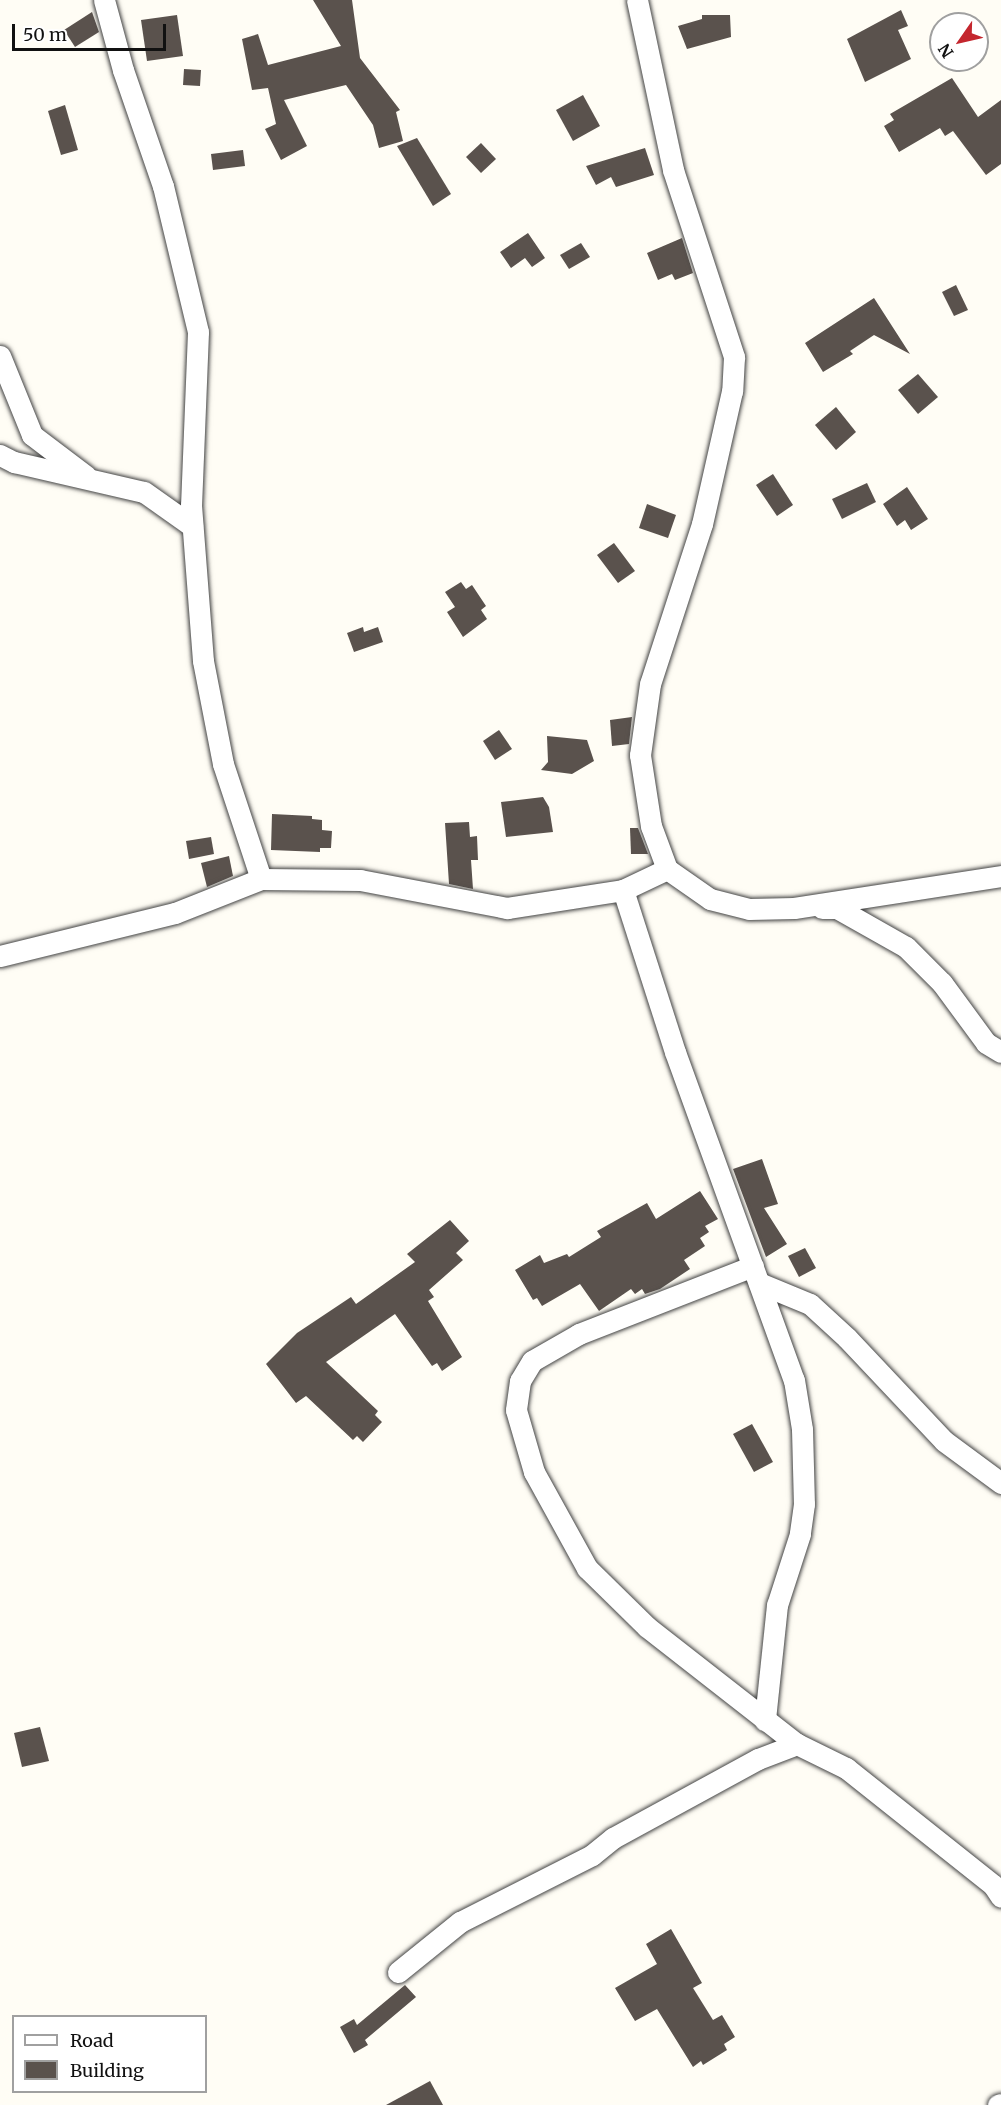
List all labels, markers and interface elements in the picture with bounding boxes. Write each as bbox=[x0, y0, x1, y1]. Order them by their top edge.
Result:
scale bar bbox=[15, 12, 170, 50]
north arrow bbox=[929, 12, 989, 72]
text: 50 m bbox=[23, 23, 67, 46]
text: N bbox=[934, 40, 958, 62]
legend bbox=[12, 2015, 207, 2093]
text: Road bbox=[70, 2029, 114, 2052]
text: Building bbox=[70, 2059, 144, 2082]

